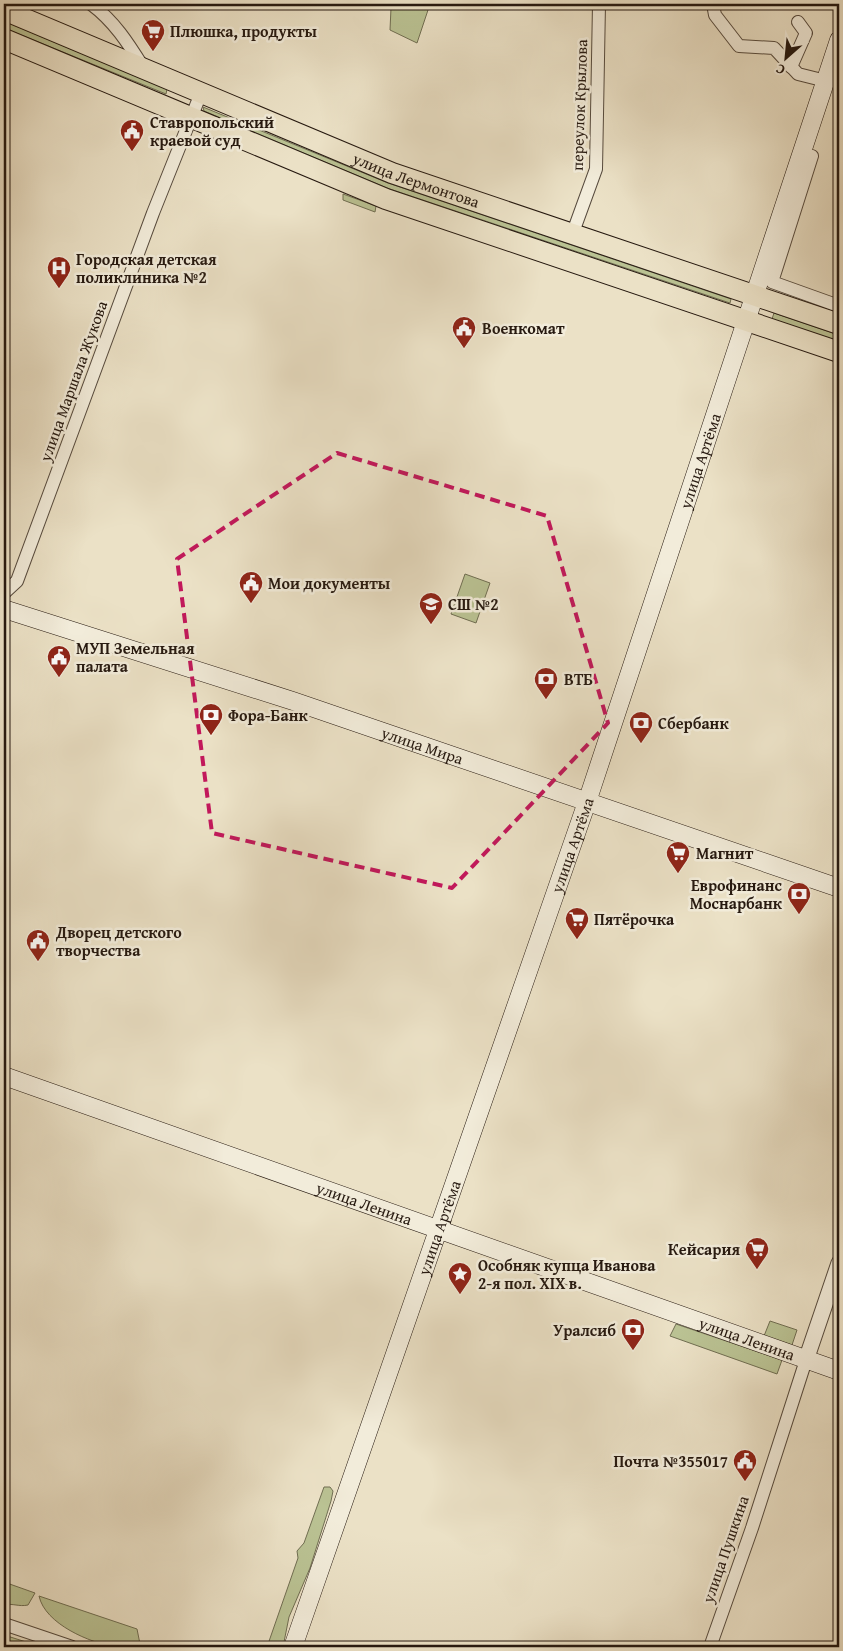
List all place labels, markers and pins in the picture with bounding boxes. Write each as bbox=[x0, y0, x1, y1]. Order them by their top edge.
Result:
supermarket icon: Плюшка, продукты bbox=[140, 18, 166, 52]
place label: Плюшка, продукты bbox=[170, 19, 317, 43]
place label: Ставропольский краевой суд bbox=[150, 110, 274, 152]
public building icon: Ставропольский краевой суд bbox=[119, 118, 145, 152]
place label: Городская детская поликлиника №2 bbox=[76, 247, 217, 289]
hospital icon: Городская детская поликлиника №2 bbox=[46, 255, 72, 289]
public building icon: Военкомат bbox=[451, 315, 477, 349]
place label: Военкомат bbox=[482, 316, 565, 340]
public building icon: Мои документы bbox=[238, 570, 264, 604]
place label: Мои документы bbox=[268, 571, 391, 595]
school or university icon: СШ №2 bbox=[418, 591, 444, 625]
place label: СШ №2 bbox=[448, 592, 498, 616]
place label: МУП Земельная палата bbox=[76, 636, 195, 678]
public building icon: МУП Земельная палата bbox=[46, 644, 72, 678]
bank icon: ВТБ bbox=[533, 666, 559, 700]
place label: ВТБ bbox=[564, 667, 593, 691]
bank icon: Фора-Банк bbox=[198, 702, 224, 736]
place label: Фора-Банк bbox=[228, 703, 308, 727]
bank icon: Сбербанк bbox=[628, 710, 654, 744]
place label: Сбербанк bbox=[658, 711, 729, 735]
supermarket icon: Магнит bbox=[665, 840, 691, 874]
place label: Магнит bbox=[696, 841, 754, 865]
place label: Еврофинанс Моснарбанк bbox=[690, 873, 783, 915]
bank icon: Еврофинанс Моснарбанк bbox=[786, 881, 812, 915]
supermarket icon: Пятёрочка bbox=[564, 906, 590, 940]
place label: Пятёрочка bbox=[594, 907, 675, 931]
place label: Дворец детского творчества bbox=[55, 920, 182, 962]
public building icon: Дворец детского творчества bbox=[25, 928, 51, 962]
supermarket icon: Кейсария bbox=[744, 1236, 770, 1270]
place label: Кейсария bbox=[668, 1237, 740, 1261]
place label: Особняк купца Иванова 2-я пол. XIX в. bbox=[478, 1253, 656, 1295]
place icon: Особняк купца Иванова 2-я пол. XIX в. bbox=[447, 1261, 473, 1295]
bank icon: Уралсиб bbox=[620, 1317, 646, 1351]
place label: Уралсиб bbox=[553, 1318, 616, 1342]
public building icon: Почта №355017 bbox=[732, 1448, 758, 1482]
place label: Почта №355017 bbox=[614, 1449, 728, 1473]

